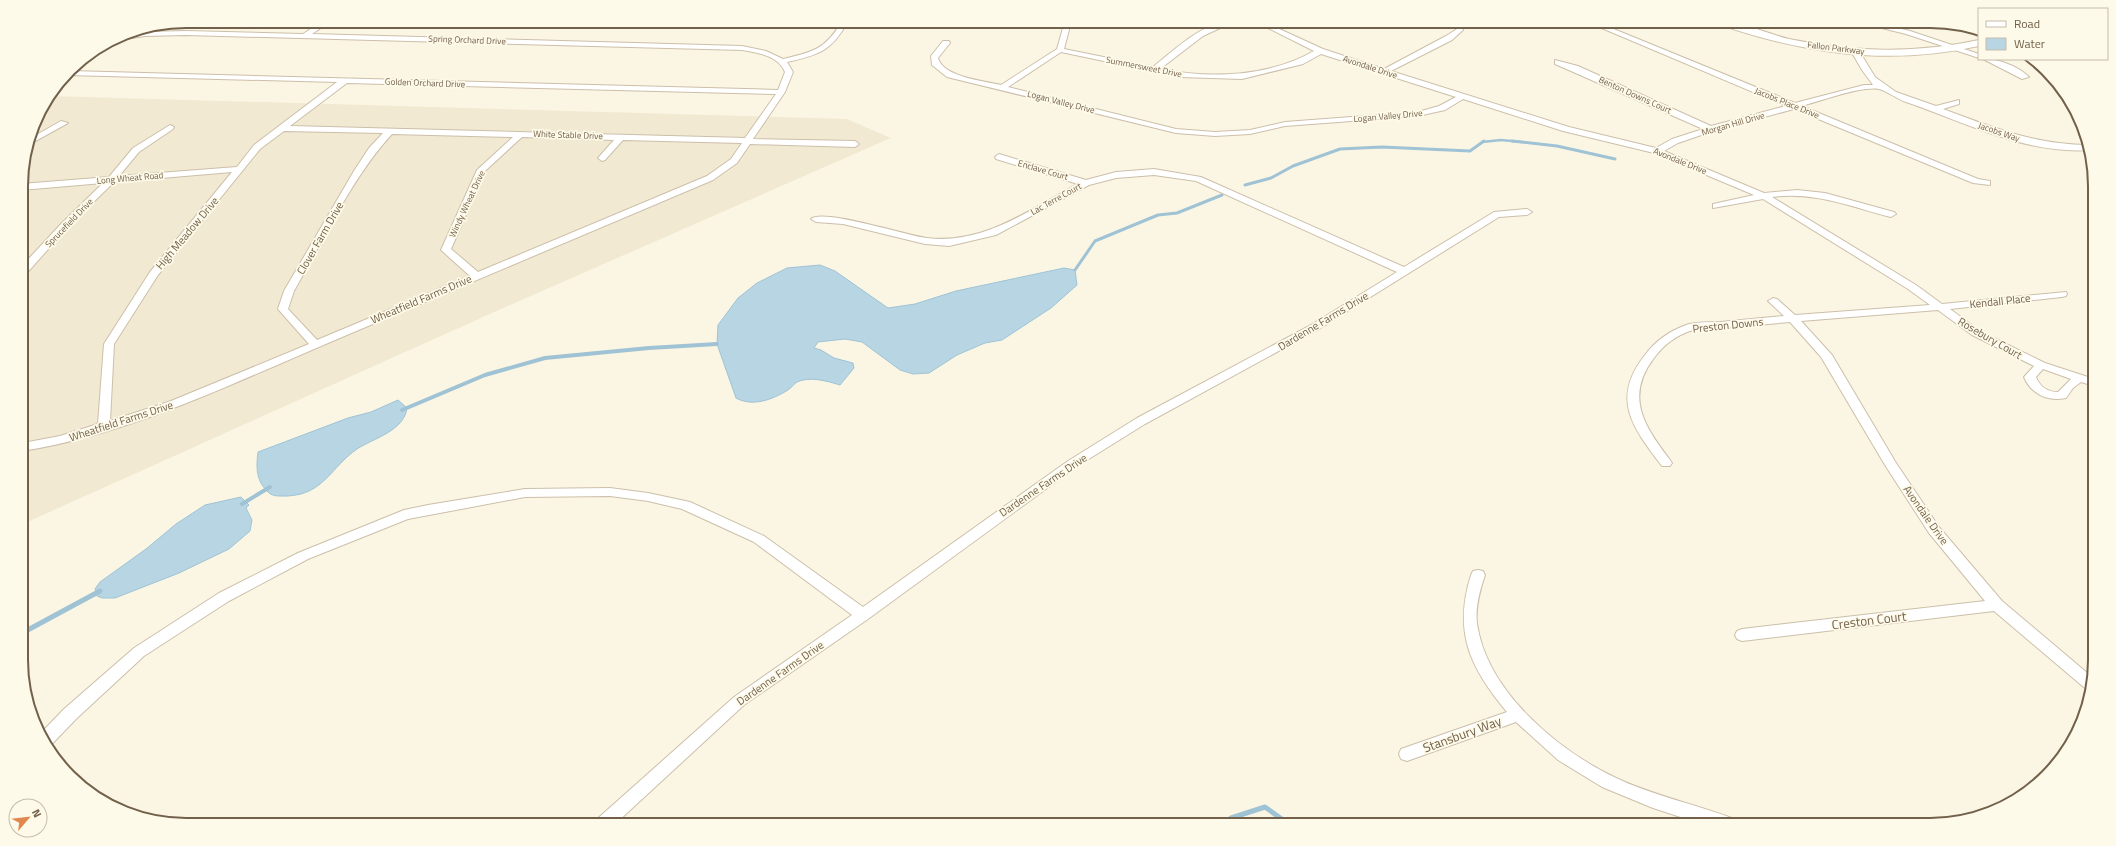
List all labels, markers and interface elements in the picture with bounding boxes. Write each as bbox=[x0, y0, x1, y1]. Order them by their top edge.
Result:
legend bbox=[1978, 8, 2108, 60]
text: Road bbox=[2014, 14, 2040, 33]
street label: Spring Orchard Drive bbox=[428, 32, 507, 47]
text: Water bbox=[2014, 34, 2045, 53]
street label: Fallon Parkway bbox=[1807, 38, 1866, 58]
street label: Avondale Drive bbox=[1341, 52, 1400, 82]
street label: Summersweet Drive bbox=[1105, 53, 1184, 80]
street label: Benton Downs Court bbox=[1597, 73, 1675, 117]
street label: Golden Orchard Drive bbox=[385, 75, 466, 90]
street label: Jacobs Place Drive bbox=[1753, 84, 1822, 122]
street label: Logan Valley Drive bbox=[1026, 87, 1097, 116]
street label: Logan Valley Drive bbox=[1353, 106, 1423, 125]
street label: Morgan Hill Drive bbox=[1700, 108, 1766, 139]
street label: Jacobs Way bbox=[1977, 118, 2022, 145]
street label: White Stable Drive bbox=[533, 127, 604, 142]
street label: Avondale Drive bbox=[1652, 144, 1709, 177]
street label: Enclave Court bbox=[1017, 156, 1071, 183]
street label: Long Wheat Road bbox=[96, 168, 164, 187]
street label: Windy Wheat Drive bbox=[445, 168, 488, 239]
street label: Lac Terre Court bbox=[1028, 179, 1084, 218]
street label: High Meadow Drive bbox=[152, 193, 222, 273]
street label: Sprucefield Drive bbox=[42, 195, 96, 250]
street label: Clover Farm Drive bbox=[293, 198, 348, 277]
street label: Wheatfield Farms Drive bbox=[368, 270, 474, 328]
street label: Dardenne Farms Drive bbox=[1275, 287, 1372, 354]
street label: Kendall Place bbox=[1969, 290, 2032, 312]
street label: Preston Downs bbox=[1692, 313, 1764, 337]
street label: Rosebury Court bbox=[1955, 313, 2025, 363]
street label: Wheatfield Farms Drive bbox=[67, 396, 175, 445]
street label: Dardenne Farms Drive bbox=[996, 449, 1091, 520]
street label: Avondale Drive bbox=[1900, 482, 1953, 548]
street label: Creston Court bbox=[1831, 605, 1908, 634]
street label: Dardenne Farms Drive bbox=[733, 637, 827, 709]
street label: Stansbury Way bbox=[1420, 711, 1504, 757]
north arrow bbox=[8, 798, 48, 838]
text: N bbox=[28, 806, 46, 820]

